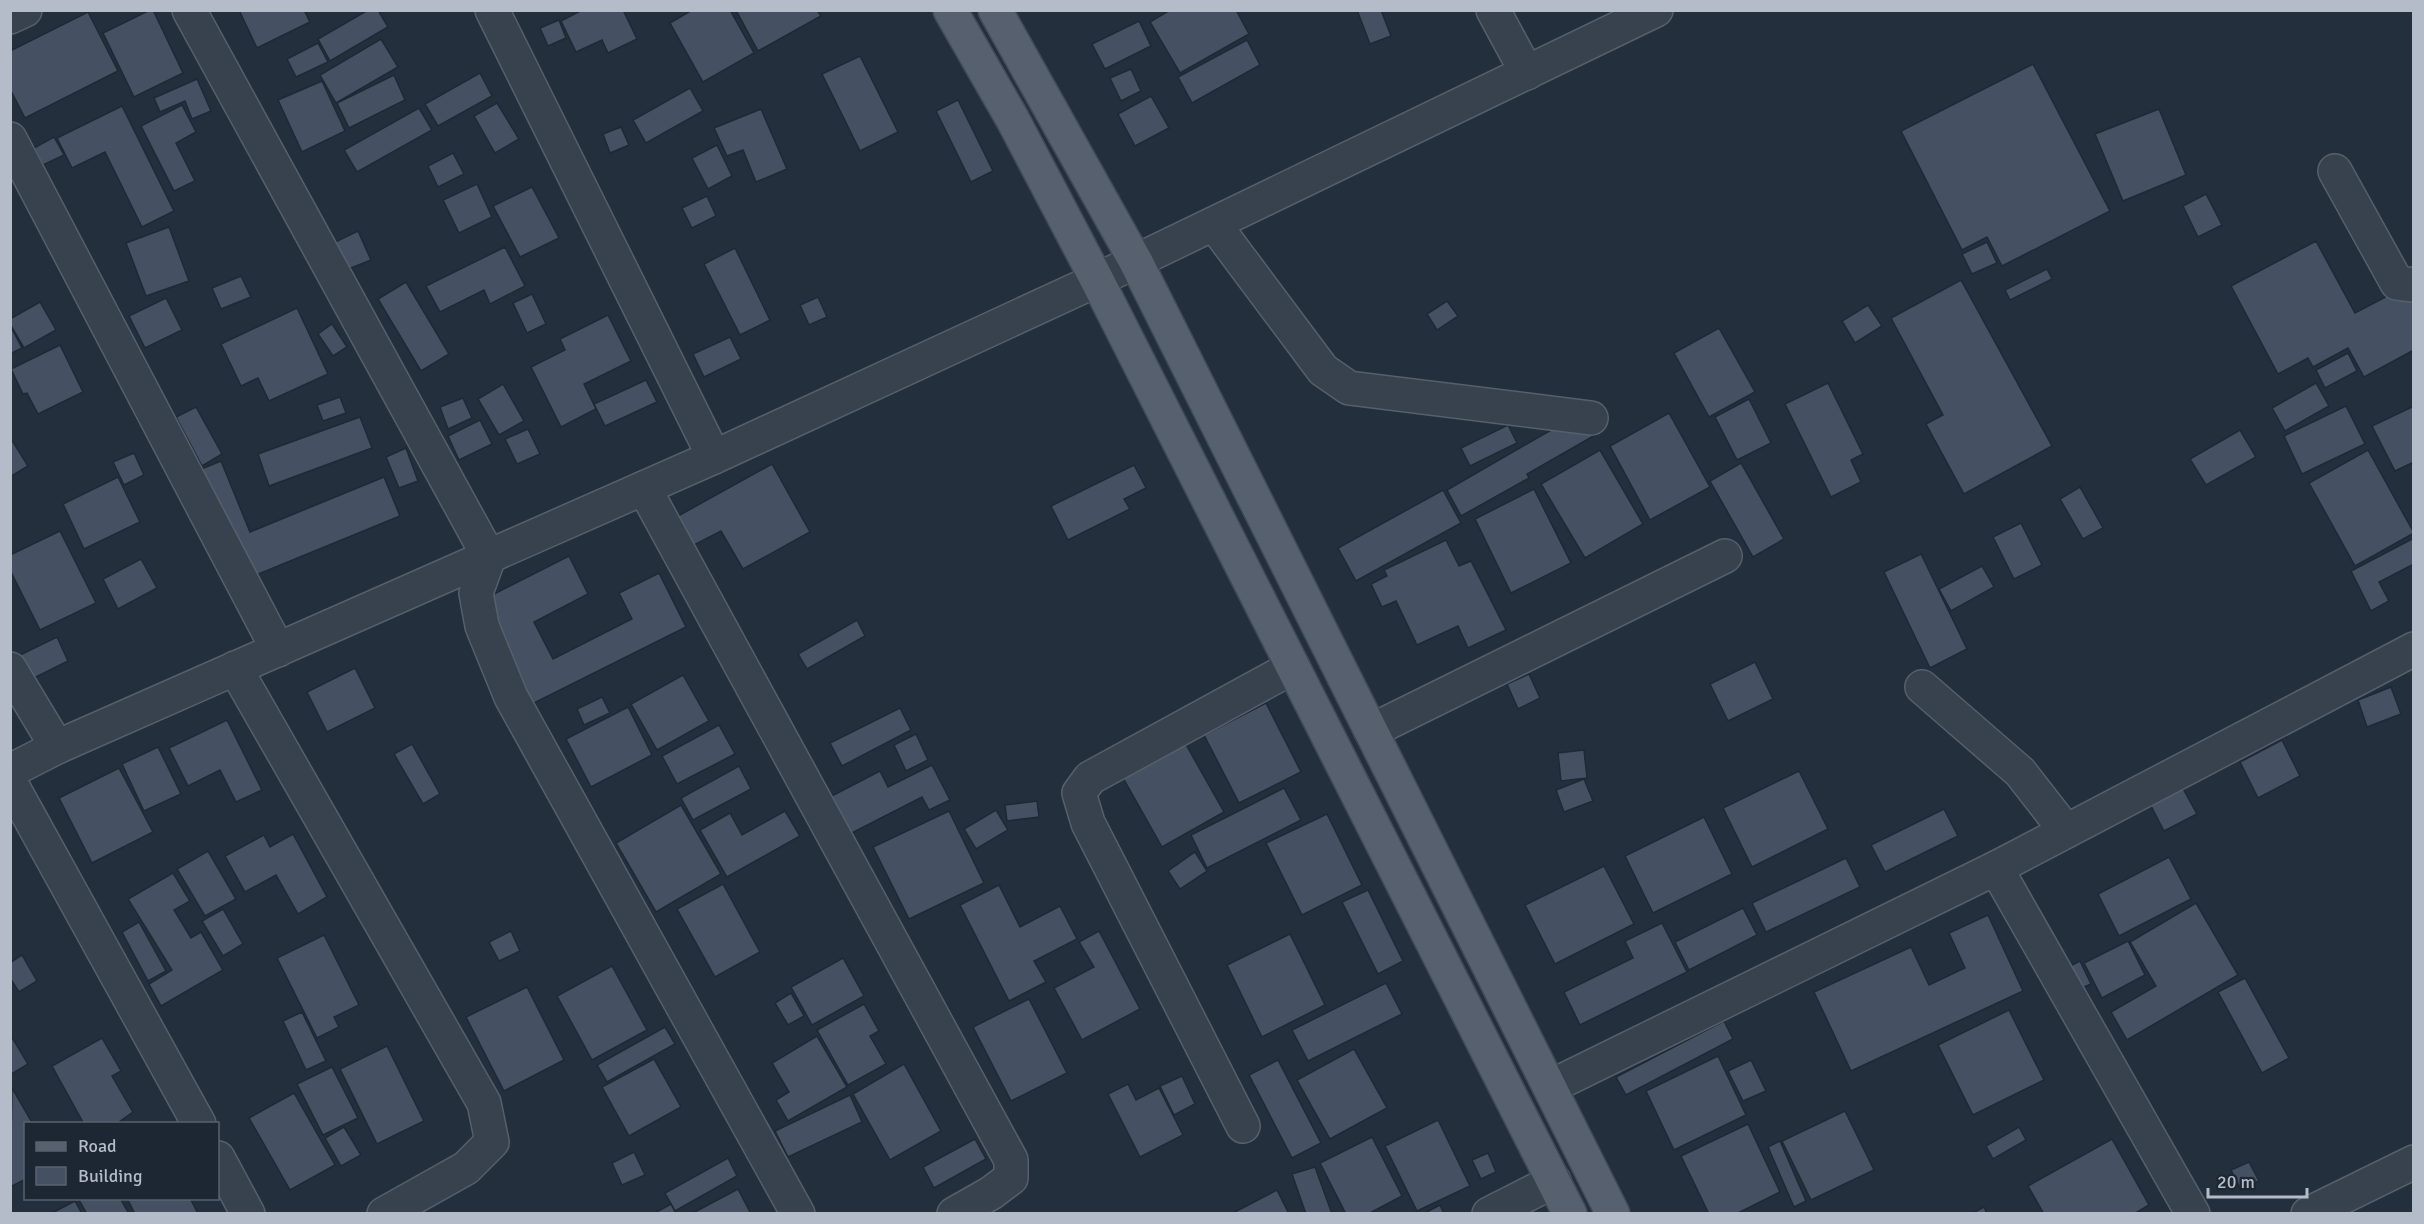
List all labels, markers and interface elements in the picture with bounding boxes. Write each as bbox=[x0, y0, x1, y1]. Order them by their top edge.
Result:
legend bbox=[24, 1122, 219, 1200]
text: Road bbox=[78, 1135, 117, 1157]
scale bar bbox=[2208, 1161, 2307, 1199]
text: Building bbox=[78, 1165, 142, 1187]
text: 20 m bbox=[2217, 1171, 2255, 1193]

